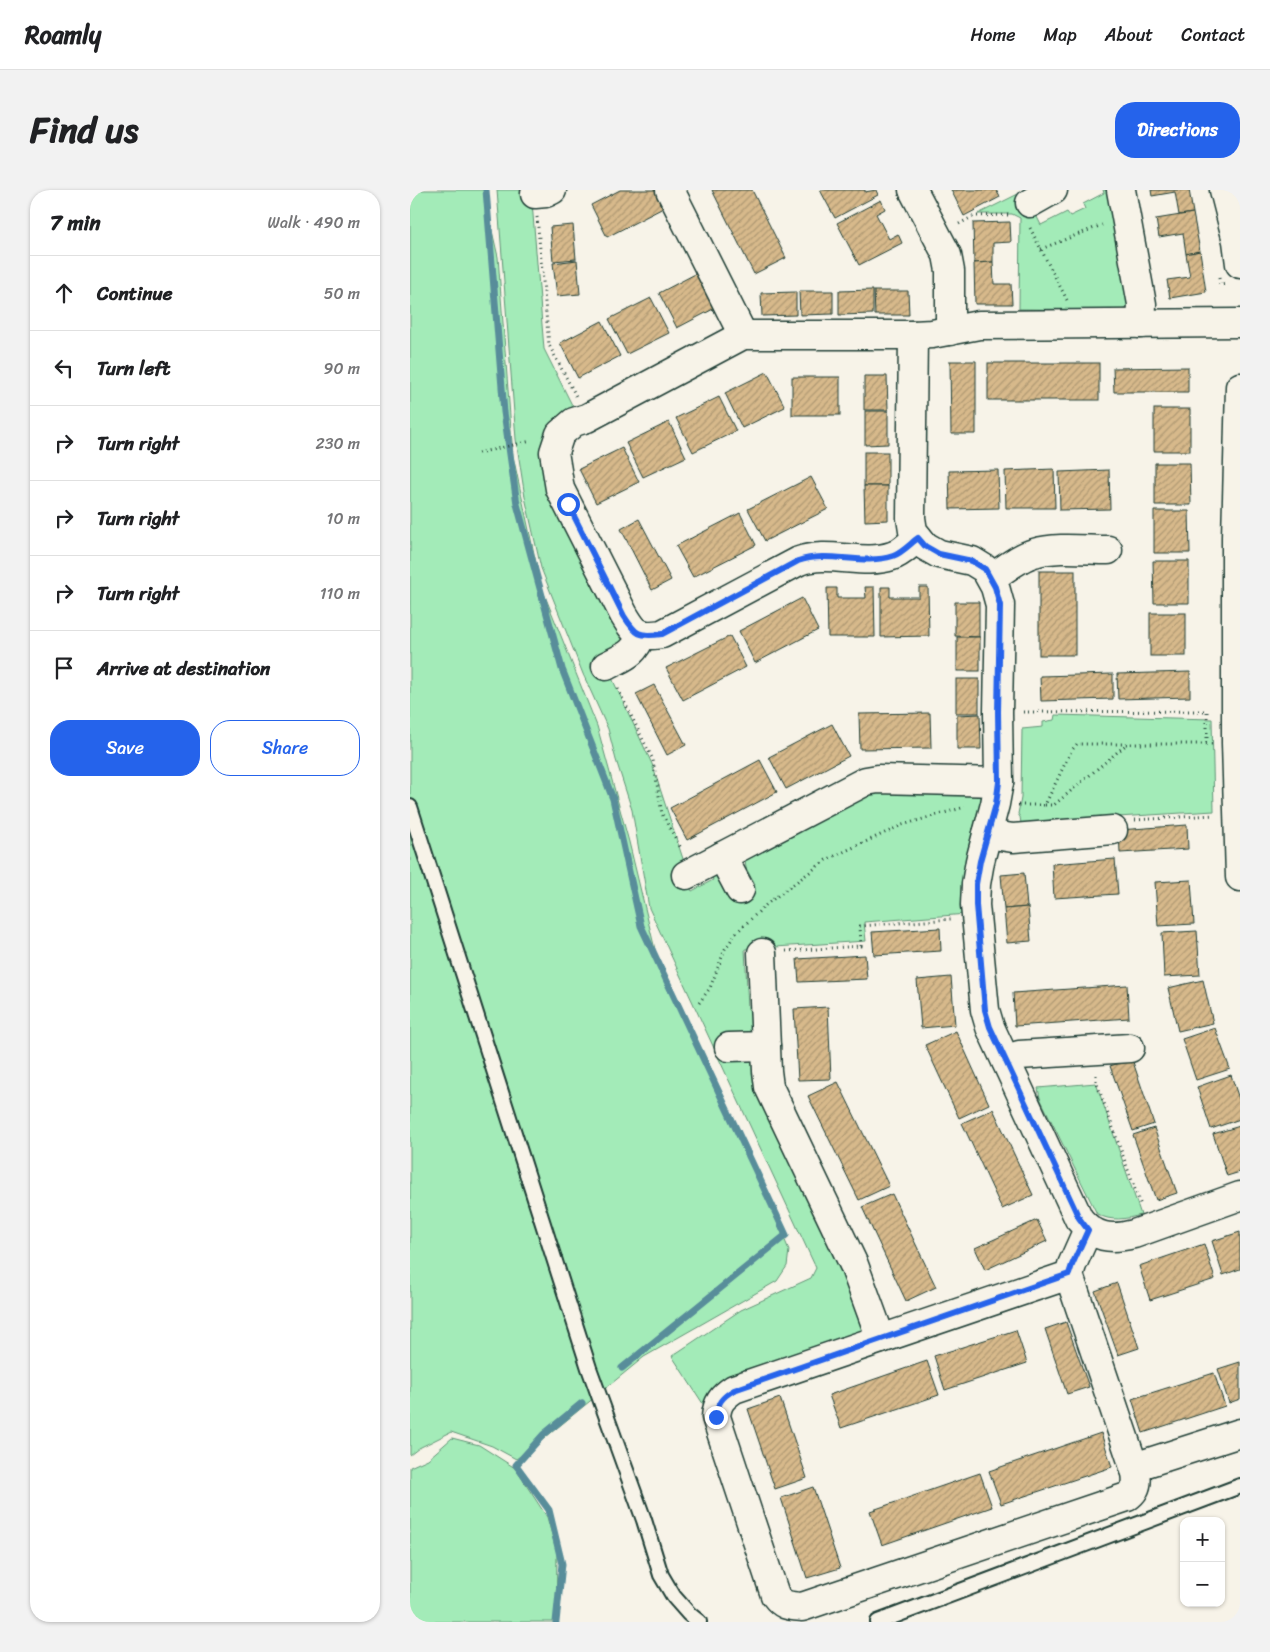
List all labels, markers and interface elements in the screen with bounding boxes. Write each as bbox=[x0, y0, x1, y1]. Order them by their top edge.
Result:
text: Roamly bbox=[25, 14, 101, 56]
text: Home bbox=[971, 19, 1016, 51]
text: Map bbox=[1044, 19, 1077, 51]
text: About bbox=[1105, 19, 1153, 51]
text: Contact bbox=[1181, 19, 1245, 51]
text: Find us bbox=[30, 99, 138, 161]
button: Directions bbox=[1115, 102, 1240, 158]
text: 7 min bbox=[50, 204, 101, 242]
text: Walk · 490 m bbox=[268, 208, 360, 237]
text: Continue bbox=[97, 277, 173, 310]
icon: ahead bbox=[50, 279, 78, 307]
text: 50 m bbox=[324, 279, 360, 308]
text: Turn left bbox=[97, 352, 170, 385]
icon: left bbox=[50, 354, 78, 382]
text: 90 m bbox=[324, 354, 360, 383]
text: Turn right bbox=[97, 427, 179, 460]
icon: right bbox=[50, 429, 78, 457]
text: 230 m bbox=[315, 429, 360, 458]
route start bbox=[557, 493, 580, 516]
text: Turn right bbox=[97, 502, 179, 535]
icon: right bbox=[50, 504, 78, 532]
text: 10 m bbox=[327, 504, 360, 533]
text: Turn right bbox=[97, 577, 179, 610]
icon: right bbox=[50, 579, 78, 607]
text: 110 m bbox=[320, 579, 360, 608]
text: Arrive at destination bbox=[97, 652, 270, 685]
icon: arrive bbox=[50, 654, 78, 682]
button: Save bbox=[50, 720, 200, 776]
button: Share bbox=[210, 720, 360, 776]
route end bbox=[705, 1406, 728, 1429]
map controls bbox=[1180, 1517, 1225, 1607]
button: + bbox=[1180, 1517, 1225, 1562]
button: − bbox=[1180, 1562, 1225, 1607]

